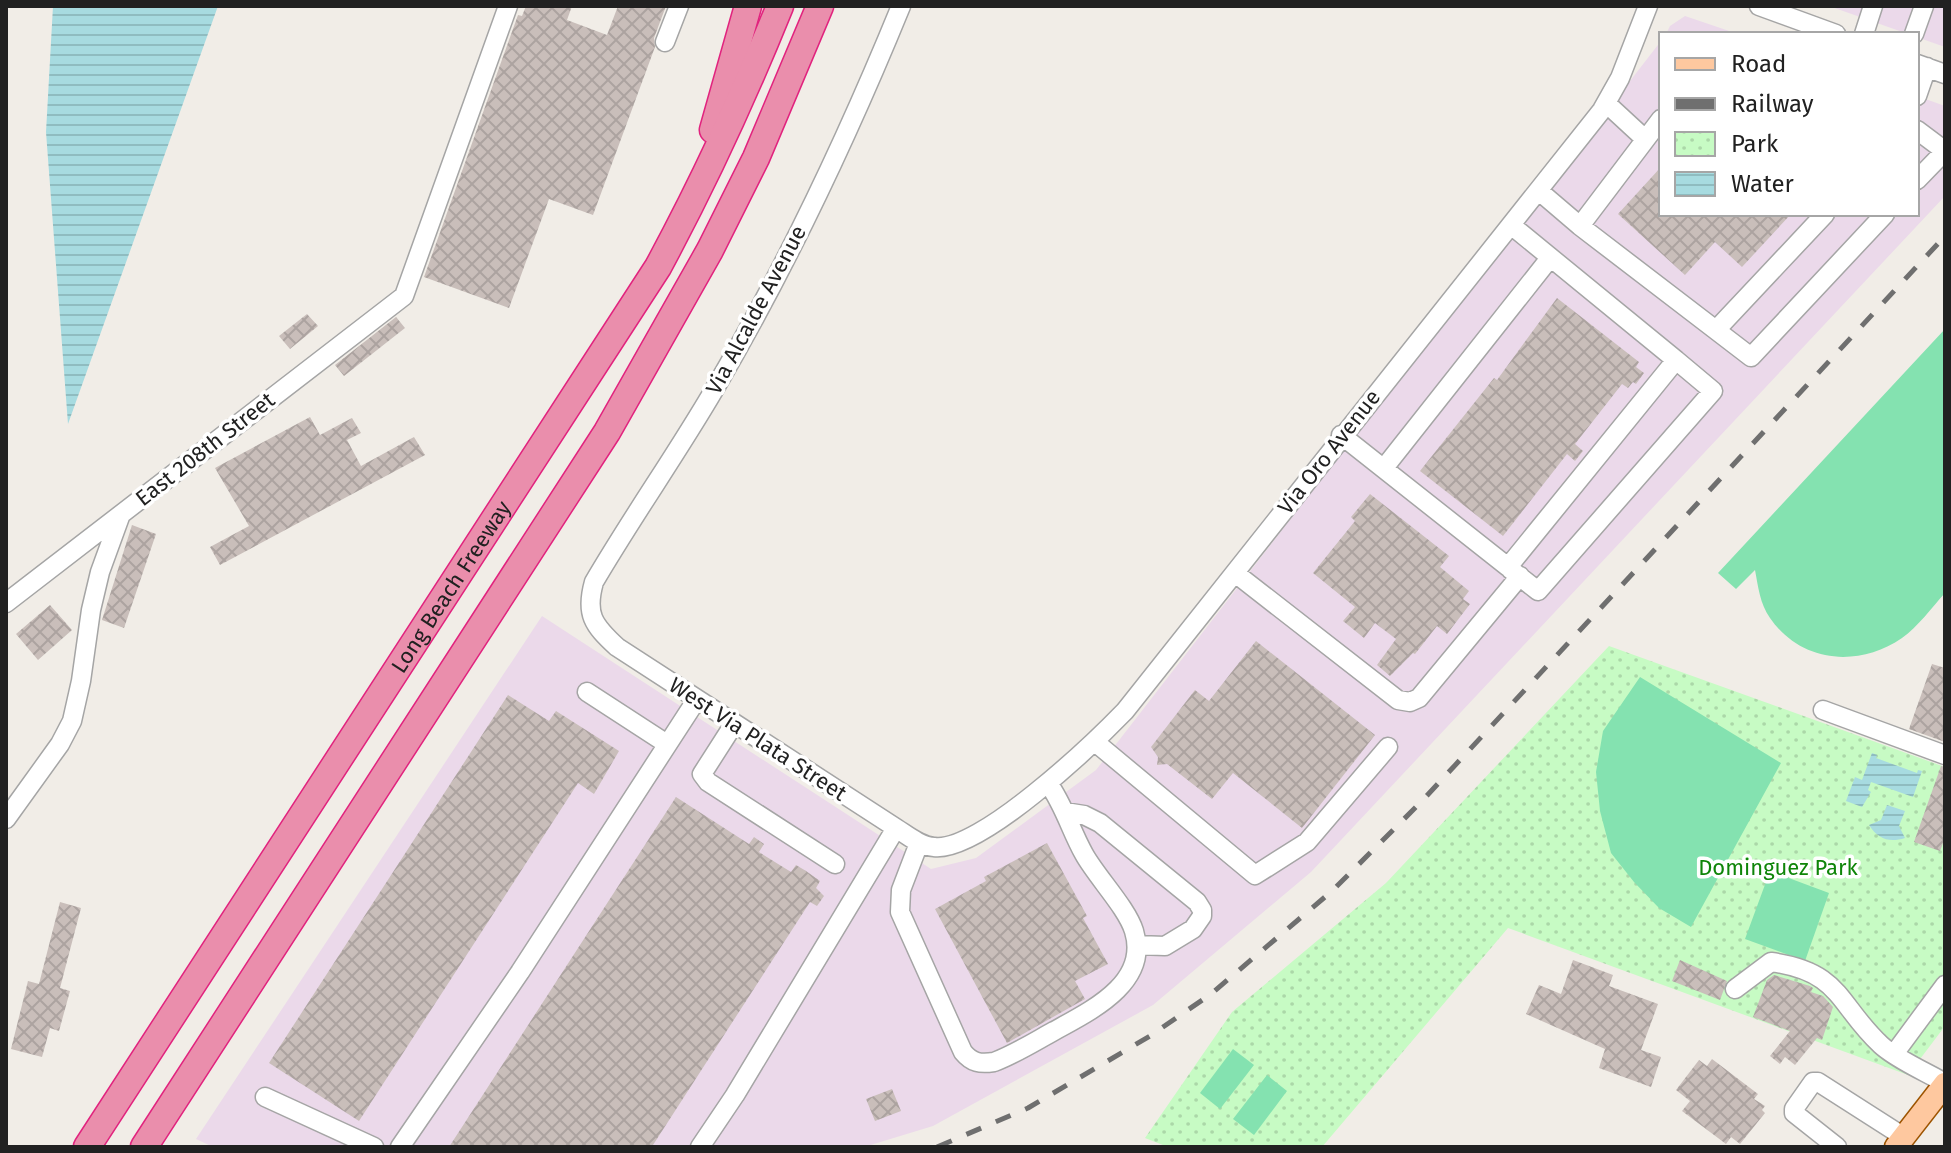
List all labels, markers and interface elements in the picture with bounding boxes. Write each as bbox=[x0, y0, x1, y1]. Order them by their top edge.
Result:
legend bbox=[1659, 32, 1919, 216]
text: Road bbox=[1731, 50, 1786, 78]
text: Railway bbox=[1731, 90, 1814, 118]
text: Park bbox=[1731, 130, 1779, 158]
text: Water bbox=[1731, 170, 1795, 198]
street label: Via Alcalde Avenue bbox=[700, 221, 812, 399]
street label: Via Oro Avenue bbox=[1272, 384, 1386, 520]
street label: East 208th Street bbox=[130, 386, 280, 512]
street label: Long Beach Freeway bbox=[385, 495, 516, 678]
street label: West Via Plata Street bbox=[664, 671, 852, 807]
park label: Dominguez Park bbox=[1698, 854, 1859, 881]

